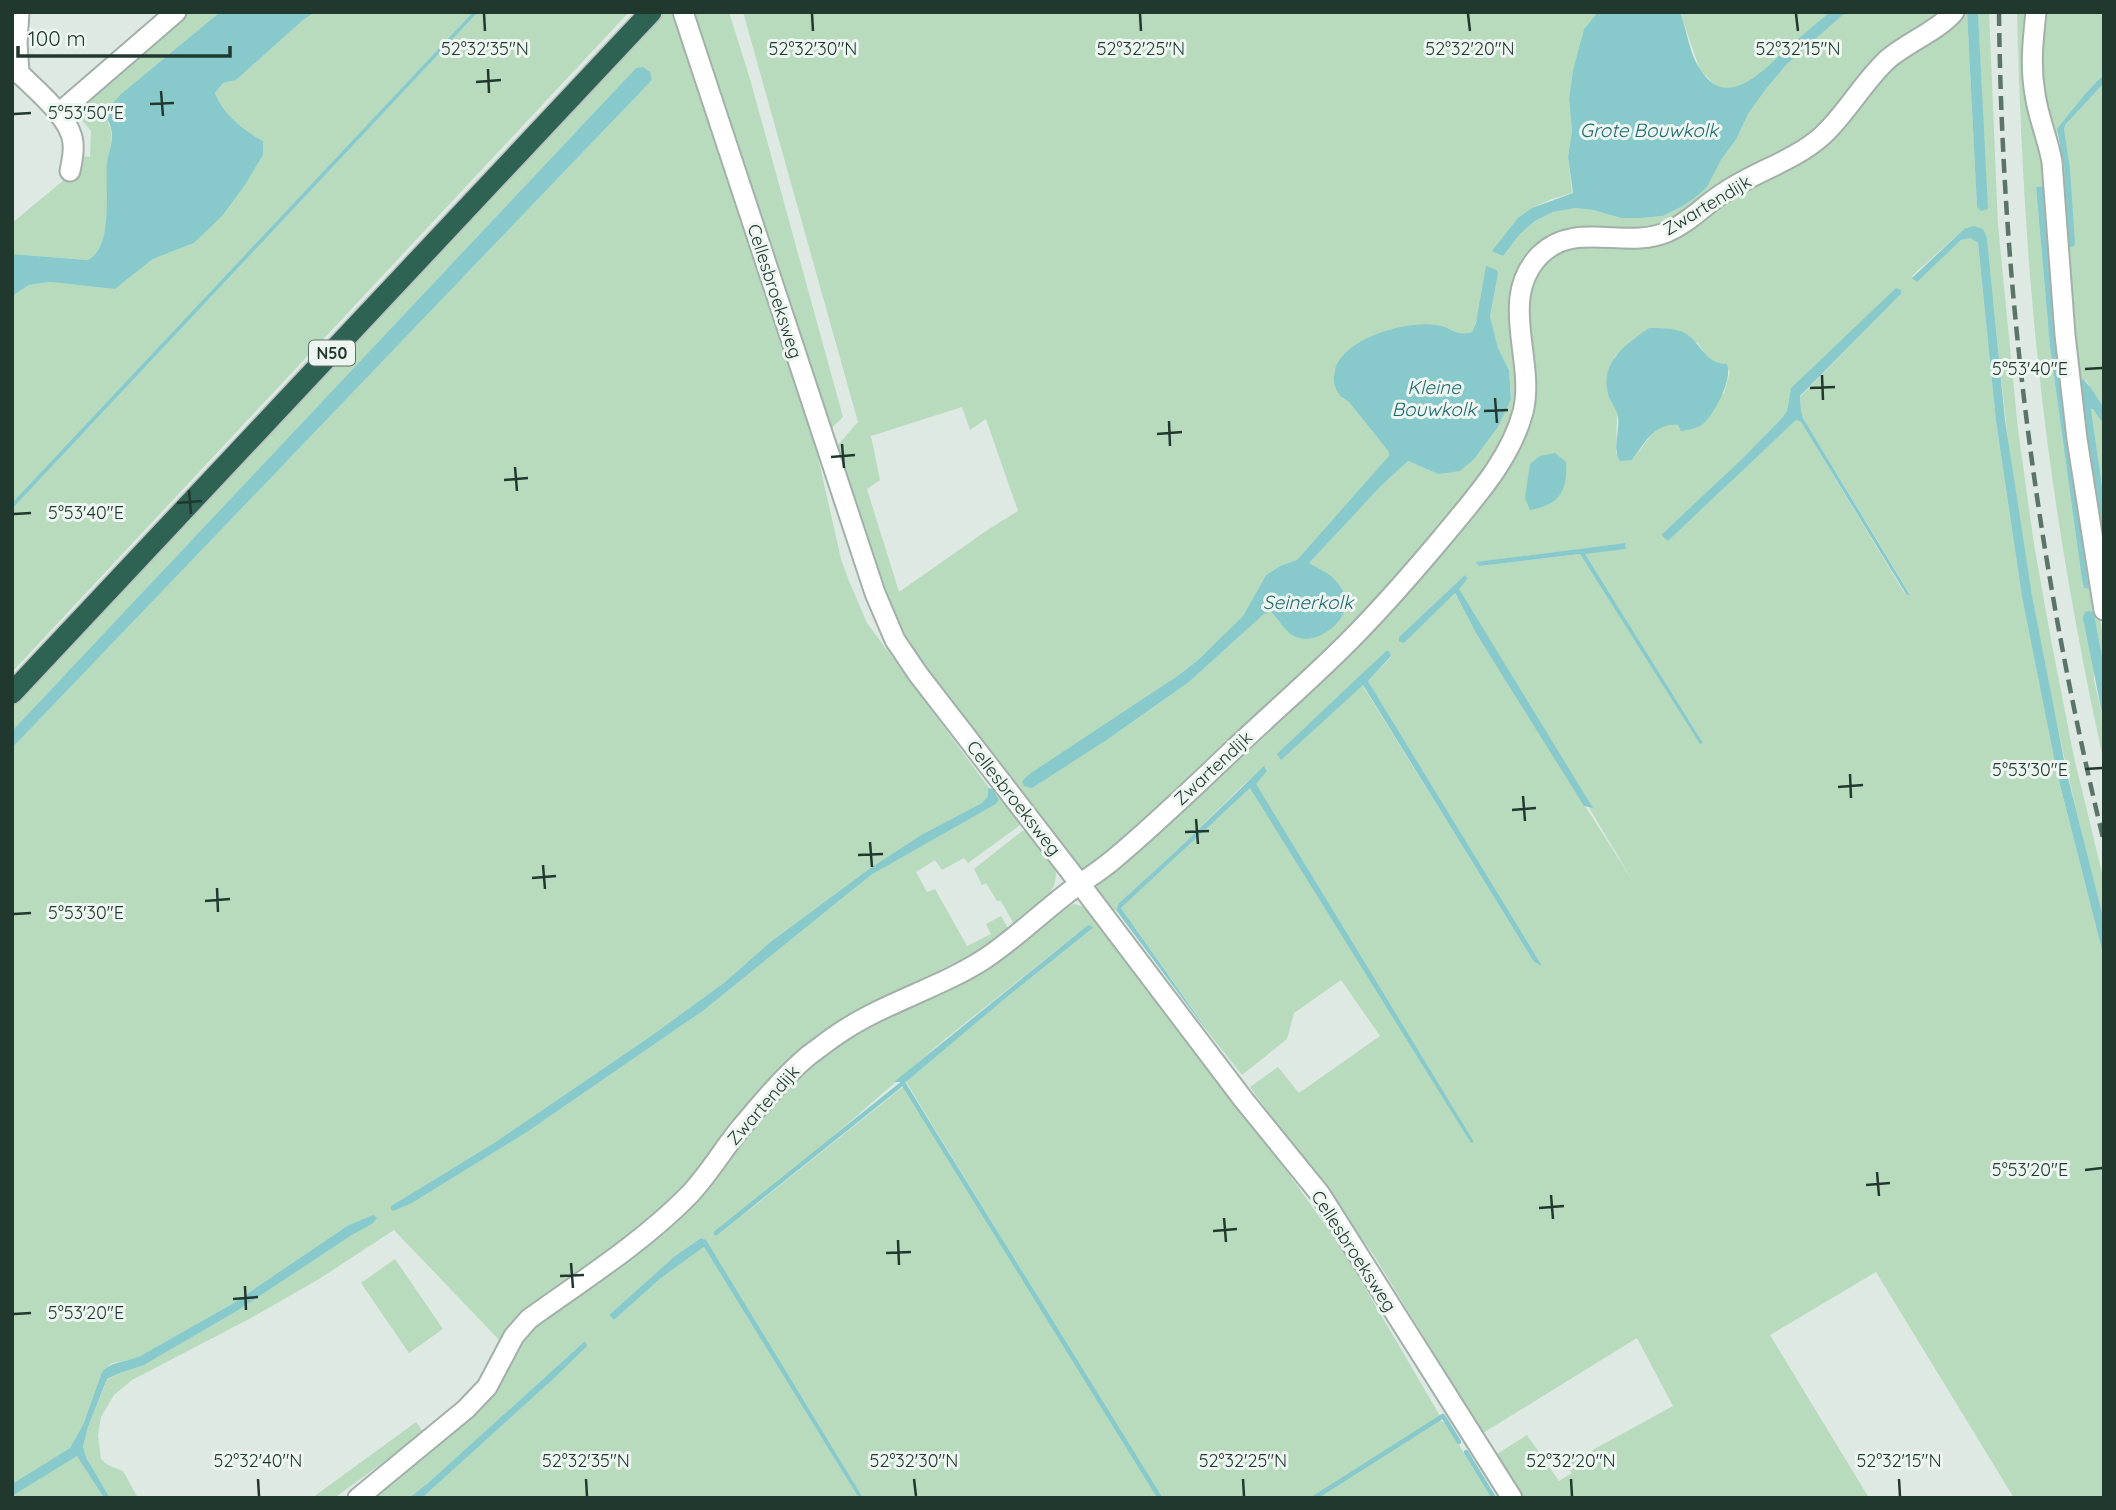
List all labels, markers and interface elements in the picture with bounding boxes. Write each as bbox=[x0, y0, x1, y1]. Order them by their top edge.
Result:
scale bar bbox=[18, 14, 229, 58]
text: 100 m bbox=[28, 25, 86, 51]
text: 52°32'35"N bbox=[441, 37, 529, 60]
text: 52°32'30"N bbox=[769, 37, 857, 60]
text: 52°32'25"N bbox=[1097, 37, 1185, 60]
text: 52°32'20"N bbox=[1425, 37, 1515, 60]
text: 52°32'15"N bbox=[1755, 37, 1841, 60]
text: 5°53'50"E bbox=[48, 101, 124, 124]
water label: Grote Bouwkolk bbox=[1580, 118, 1720, 142]
street label: Zwartendijk bbox=[1659, 170, 1755, 240]
street label: Cellesbroeksweg bbox=[742, 221, 808, 361]
road number: N50 bbox=[309, 340, 355, 366]
text: 5°53'40"E bbox=[1992, 357, 2068, 380]
water label: Kleine Bouwkolk bbox=[1392, 375, 1478, 421]
text: 5°53'40"E bbox=[48, 501, 124, 524]
water label: Seinerkolk bbox=[1263, 590, 1355, 614]
street label: Zwartendijk bbox=[1169, 726, 1257, 810]
street label: Cellesbroeksweg bbox=[962, 736, 1066, 860]
text: 5°53'30"E bbox=[1992, 758, 2068, 781]
text: 5°53'30"E bbox=[48, 901, 124, 924]
street label: Zwartendijk bbox=[722, 1060, 804, 1150]
text: 5°53'20"E bbox=[1992, 1158, 2068, 1181]
street label: Cellesbroeksweg bbox=[1306, 1186, 1402, 1316]
text: 5°53'20"E bbox=[48, 1301, 124, 1324]
text: 52°32'40"N bbox=[214, 1449, 302, 1472]
text: 52°32'35"N bbox=[542, 1449, 630, 1472]
text: 52°32'30"N bbox=[870, 1449, 958, 1472]
text: 52°32'25"N bbox=[1199, 1449, 1287, 1472]
text: 52°32'20"N bbox=[1526, 1449, 1616, 1472]
text: 52°32'15"N bbox=[1856, 1449, 1942, 1472]

